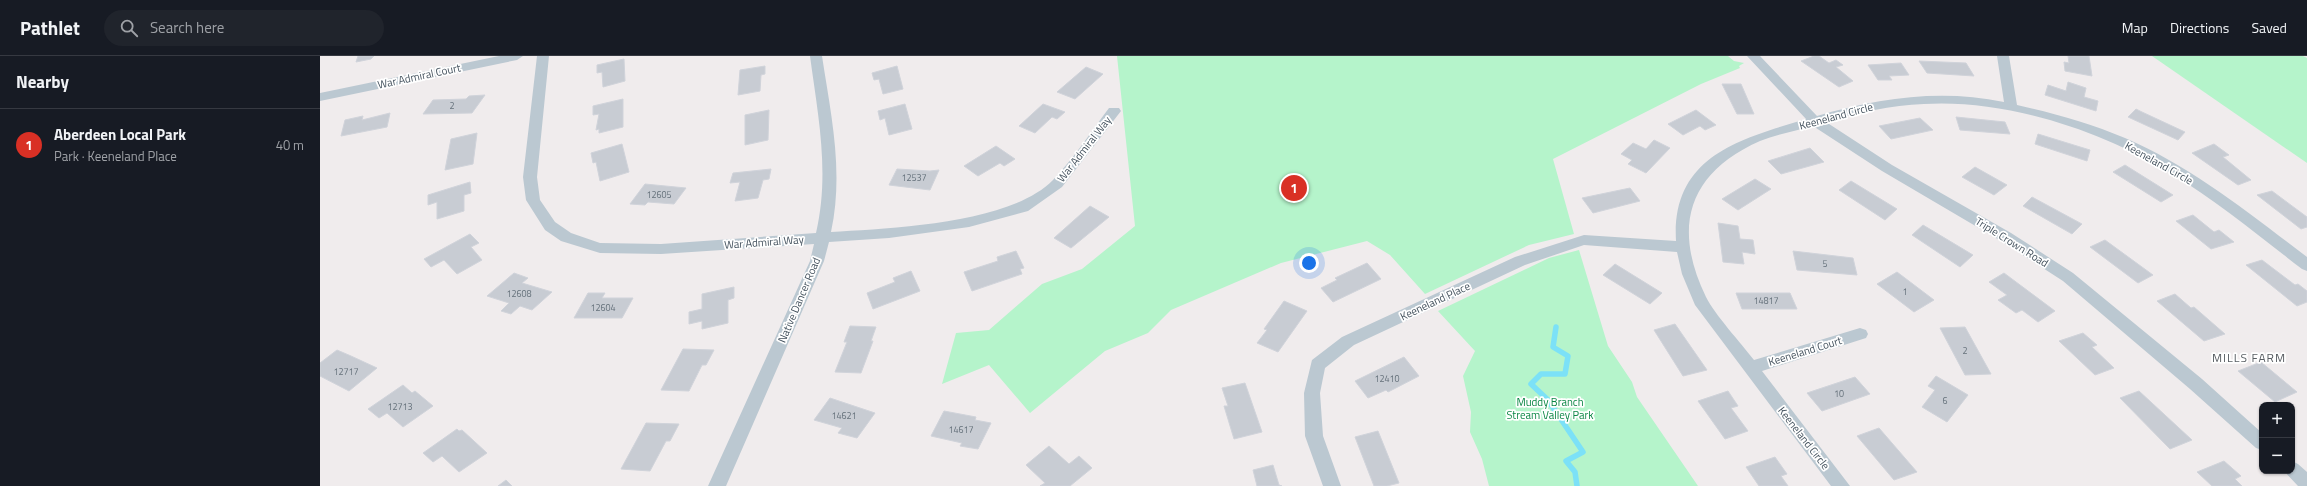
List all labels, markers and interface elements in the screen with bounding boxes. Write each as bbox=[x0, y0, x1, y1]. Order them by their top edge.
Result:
search box bbox=[104, 10, 384, 46]
text: Pathlet bbox=[20, 13, 80, 42]
text: Search here bbox=[150, 16, 224, 39]
icon: search bbox=[118, 17, 140, 39]
text: Map bbox=[2122, 17, 2148, 38]
text: Directions bbox=[2170, 17, 2229, 38]
text: Saved bbox=[2251, 17, 2287, 38]
street label: War Admiral Court bbox=[376, 59, 462, 93]
text: Nearby bbox=[16, 69, 69, 95]
street label: Keeneland Circle bbox=[1797, 98, 1875, 134]
house number: 2 bbox=[449, 99, 455, 112]
street label: War Admiral Way bbox=[1053, 112, 1115, 185]
text: Aberdeen Local Park bbox=[54, 123, 186, 146]
text: 1 bbox=[25, 135, 33, 155]
text: 40 m bbox=[276, 135, 304, 155]
street label: Keeneland Circle bbox=[2122, 138, 2196, 189]
text: Park · Keeneland Place bbox=[54, 146, 177, 166]
house number: 12537 bbox=[901, 171, 927, 184]
pin: 1 bbox=[1281, 173, 1307, 203]
house number: 12605 bbox=[646, 188, 672, 201]
street label: Triple Crown Road bbox=[1972, 213, 2052, 271]
street label: War Admiral Way bbox=[724, 231, 805, 253]
your location bbox=[1299, 253, 1319, 273]
street label: Native Dancer Road bbox=[774, 255, 824, 345]
house number: 5 bbox=[1822, 257, 1828, 270]
street label: Keeneland Place bbox=[1397, 278, 1473, 324]
house number: 1 bbox=[1902, 285, 1908, 298]
house number: 12608 bbox=[506, 287, 532, 300]
house number: 14817 bbox=[1753, 294, 1779, 307]
house number: 12604 bbox=[590, 301, 616, 314]
street label: Keeneland Court bbox=[1766, 332, 1844, 370]
house number: 2 bbox=[1962, 344, 1968, 357]
district label: MILLS FARM bbox=[2212, 348, 2286, 367]
house number: 12717 bbox=[333, 365, 359, 378]
house number: 12410 bbox=[1374, 372, 1400, 385]
house number: 10 bbox=[1834, 387, 1844, 400]
park label: Muddy Branch Stream Valley Park bbox=[1506, 394, 1594, 423]
house number: 6 bbox=[1942, 394, 1948, 407]
house number: 12713 bbox=[387, 400, 413, 413]
map controls bbox=[2259, 402, 2295, 474]
button: + bbox=[2259, 402, 2295, 438]
street label: Keeneland Circle bbox=[1774, 403, 1834, 473]
house number: 14621 bbox=[831, 409, 857, 422]
house number: 14617 bbox=[948, 423, 974, 436]
button: − bbox=[2259, 438, 2295, 474]

